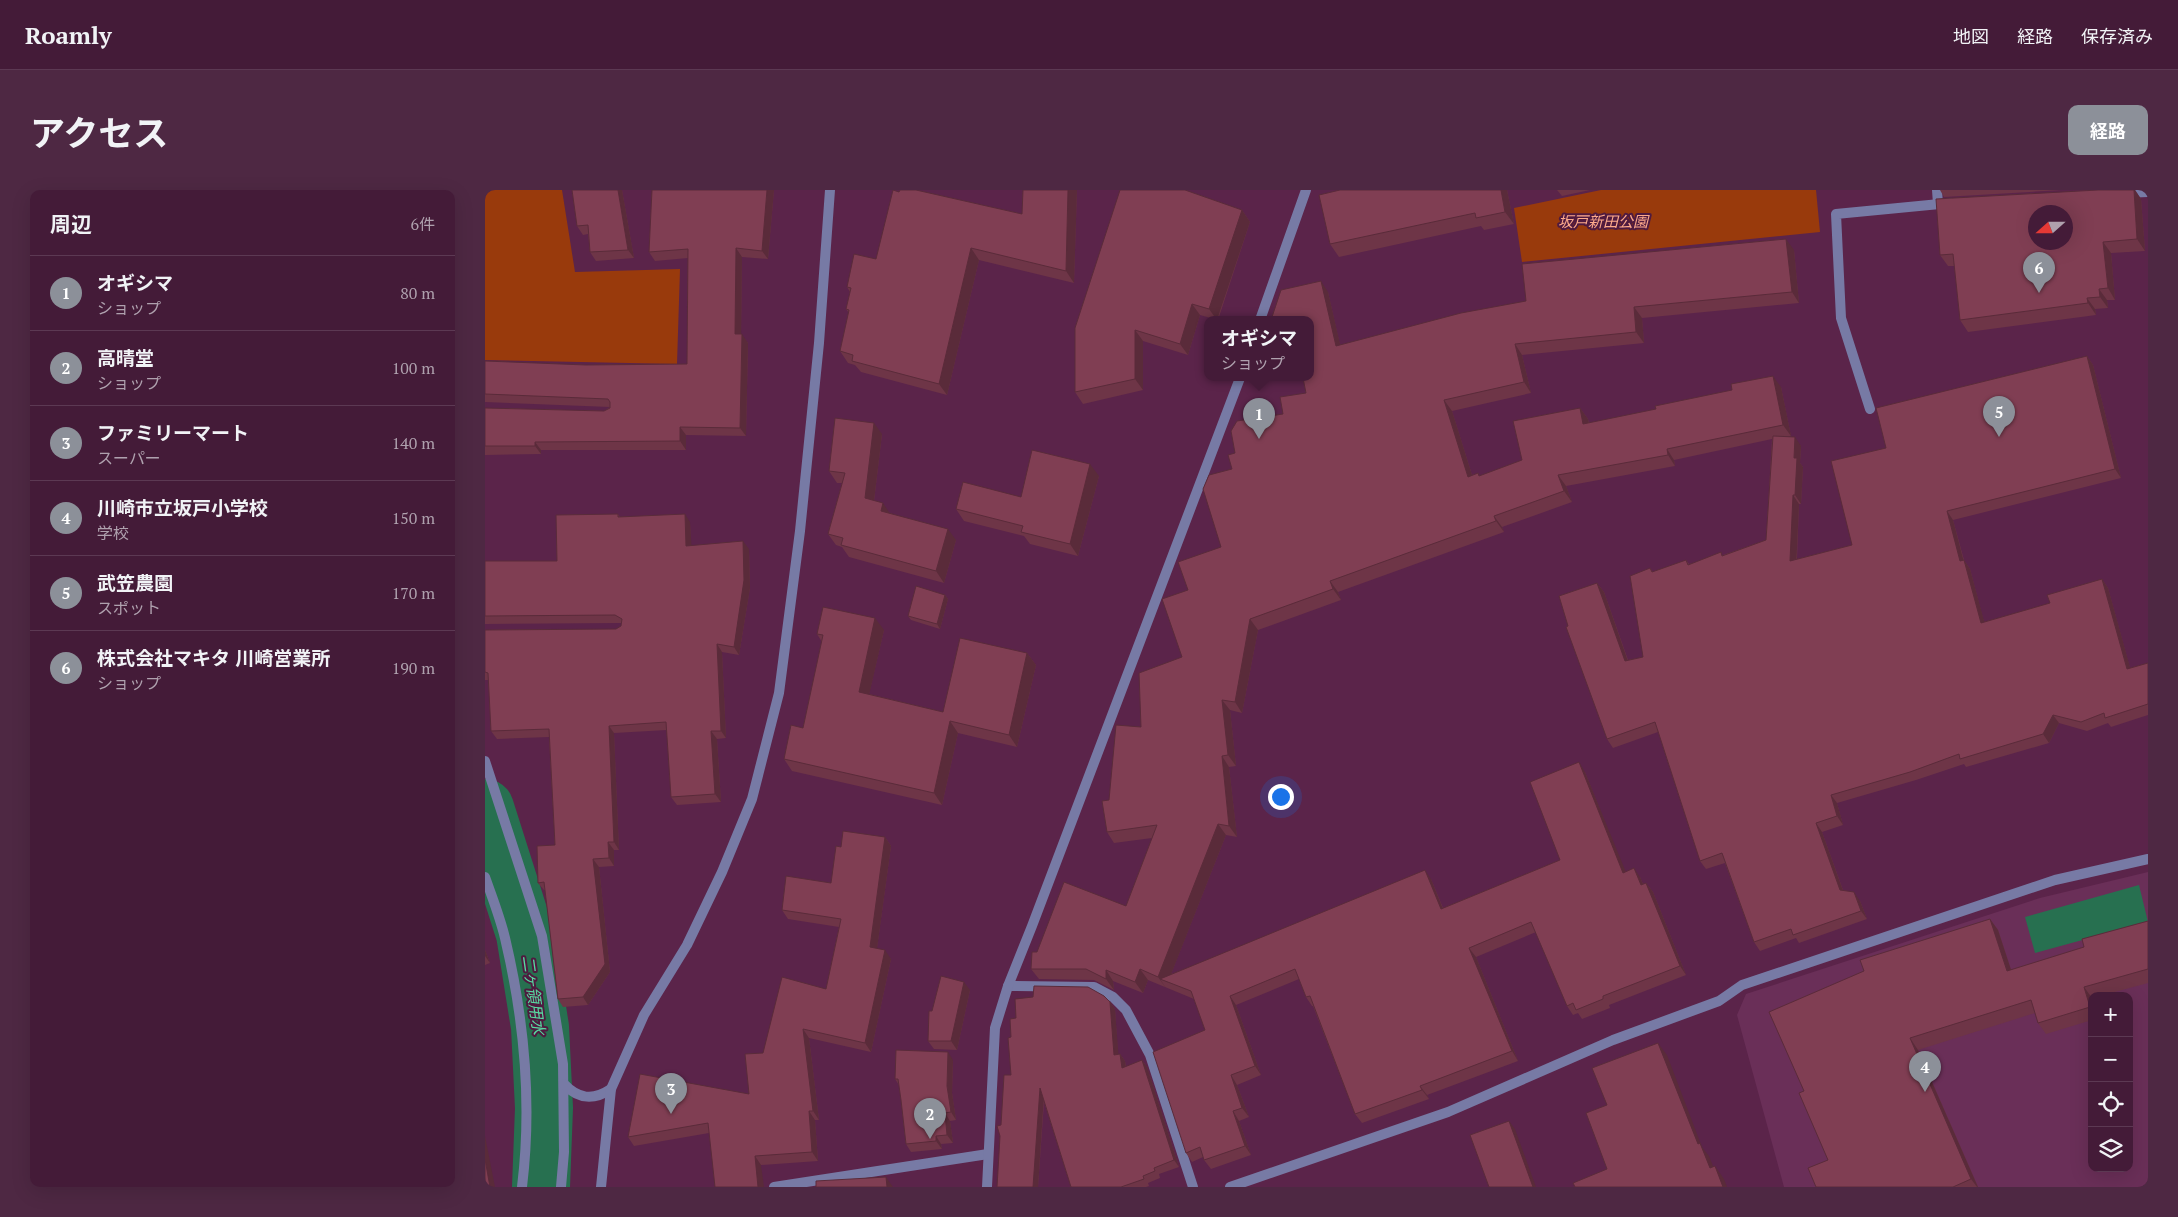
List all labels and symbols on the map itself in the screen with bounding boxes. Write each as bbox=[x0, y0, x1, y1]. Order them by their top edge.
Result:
north arrow bbox=[2028, 205, 2073, 250]
park label: 坂戸新田公園 bbox=[1558, 211, 1650, 231]
pin: 6 bbox=[2023, 252, 2055, 293]
pin: 5 bbox=[1983, 396, 2015, 437]
pin: 1 bbox=[1243, 398, 1275, 439]
your location bbox=[1268, 784, 1294, 810]
water label: 二ヶ領用水 bbox=[518, 954, 551, 1038]
pin: 4 bbox=[1909, 1051, 1941, 1092]
pin: 3 bbox=[655, 1073, 687, 1114]
pin: 2 bbox=[914, 1098, 946, 1139]

